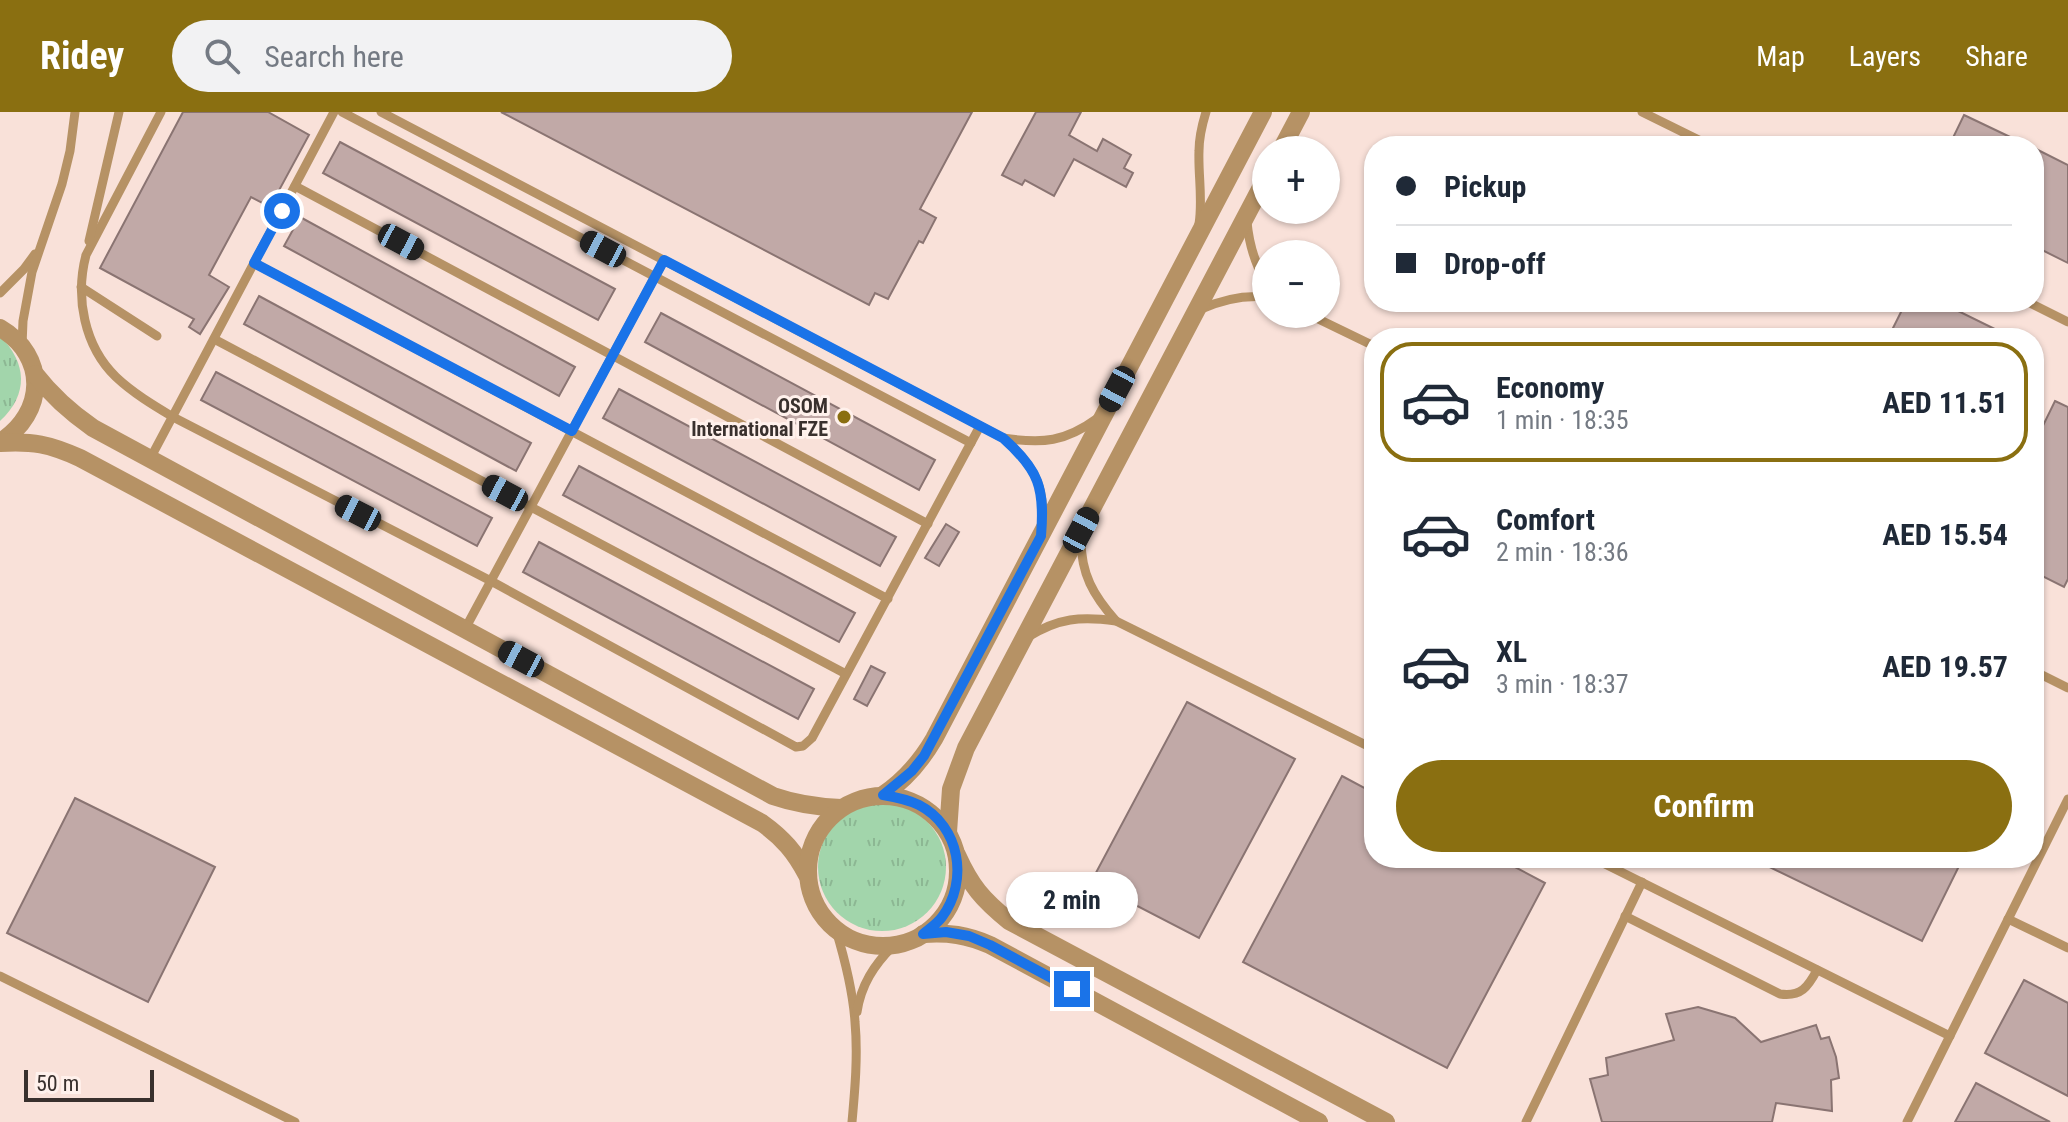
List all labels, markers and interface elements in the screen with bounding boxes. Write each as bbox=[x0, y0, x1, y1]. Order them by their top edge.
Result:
search box bbox=[172, 20, 732, 92]
text: Ridey bbox=[40, 34, 124, 78]
icon: search bbox=[200, 34, 244, 78]
text: Search here bbox=[264, 39, 404, 74]
text: Map bbox=[1756, 40, 1805, 73]
text: Layers bbox=[1849, 40, 1921, 73]
text: Share bbox=[1965, 40, 2028, 73]
map controls bbox=[1252, 136, 1340, 328]
button: + bbox=[1252, 136, 1340, 224]
text: Pickup bbox=[1444, 169, 1526, 204]
route start bbox=[264, 193, 300, 229]
car bbox=[374, 220, 428, 264]
car bbox=[576, 227, 630, 271]
button: − bbox=[1252, 240, 1340, 328]
text: Drop-off bbox=[1444, 246, 1546, 281]
car bbox=[1095, 362, 1139, 416]
icon: car bbox=[1400, 366, 1472, 438]
text: Economy bbox=[1496, 370, 1604, 405]
text: AED 11.51 bbox=[1882, 385, 2008, 420]
place label: OSOM International FZE bbox=[691, 394, 828, 441]
text: 1 min · 18:35 bbox=[1496, 405, 1629, 435]
marker: OSOM International FZE bbox=[835, 408, 853, 426]
car bbox=[478, 471, 532, 515]
car bbox=[331, 491, 385, 535]
icon: car bbox=[1400, 498, 1472, 570]
text: Comfort bbox=[1496, 502, 1595, 537]
car bbox=[1059, 503, 1103, 557]
text: AED 15.54 bbox=[1882, 517, 2008, 552]
text: 2 min · 18:36 bbox=[1496, 537, 1629, 567]
icon: car bbox=[1400, 630, 1472, 702]
text: XL bbox=[1496, 634, 1527, 669]
car bbox=[494, 637, 548, 681]
text: AED 19.57 bbox=[1882, 649, 2008, 684]
text: 3 min · 18:37 bbox=[1496, 669, 1629, 699]
button: Confirm bbox=[1396, 760, 2012, 852]
callout: 2 min bbox=[1006, 873, 1138, 929]
text: 2 min bbox=[1043, 885, 1101, 915]
route end bbox=[1054, 971, 1090, 1007]
scale bar bbox=[24, 1066, 154, 1102]
text: 50 m bbox=[36, 1071, 79, 1096]

